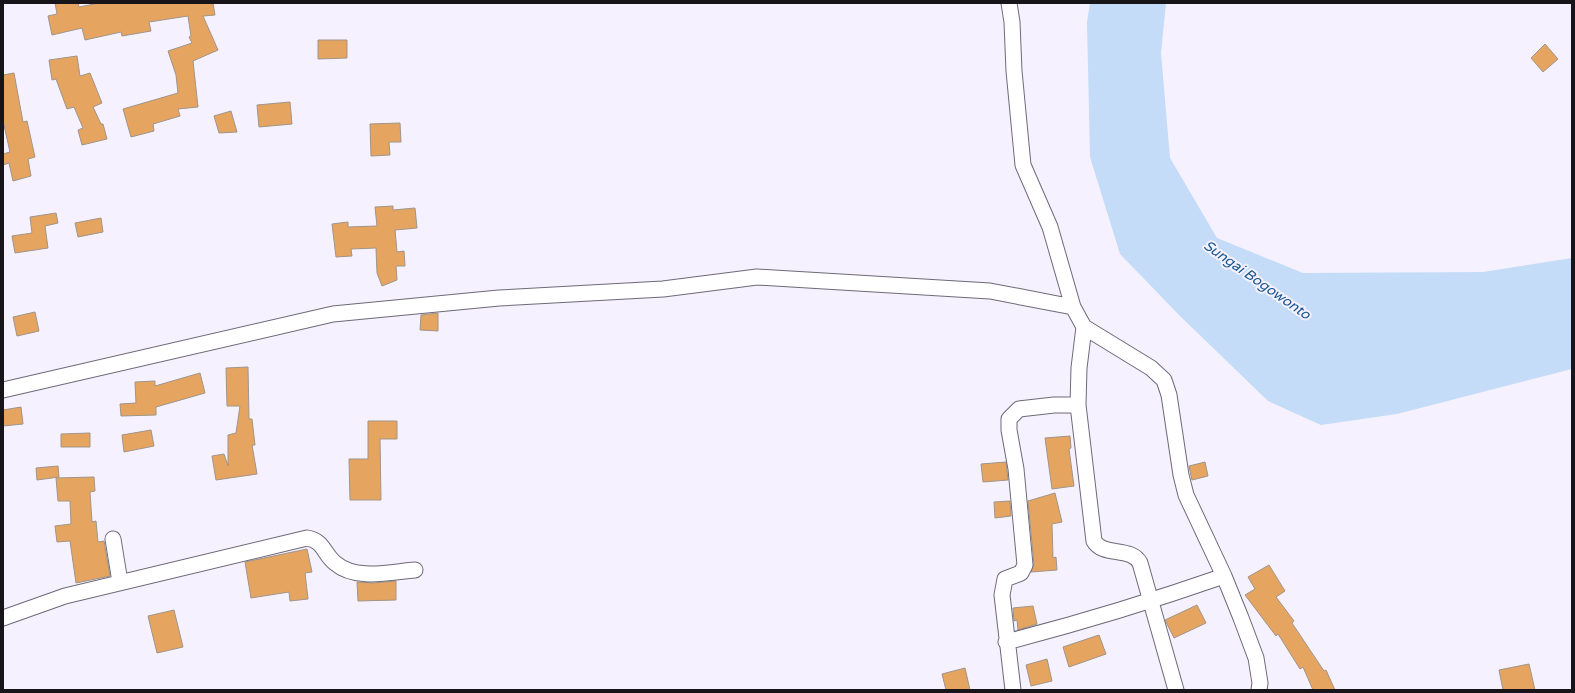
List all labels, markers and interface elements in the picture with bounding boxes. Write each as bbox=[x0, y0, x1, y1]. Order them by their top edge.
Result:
water label: Sungai Bogowonto bbox=[1200, 237, 1315, 324]

